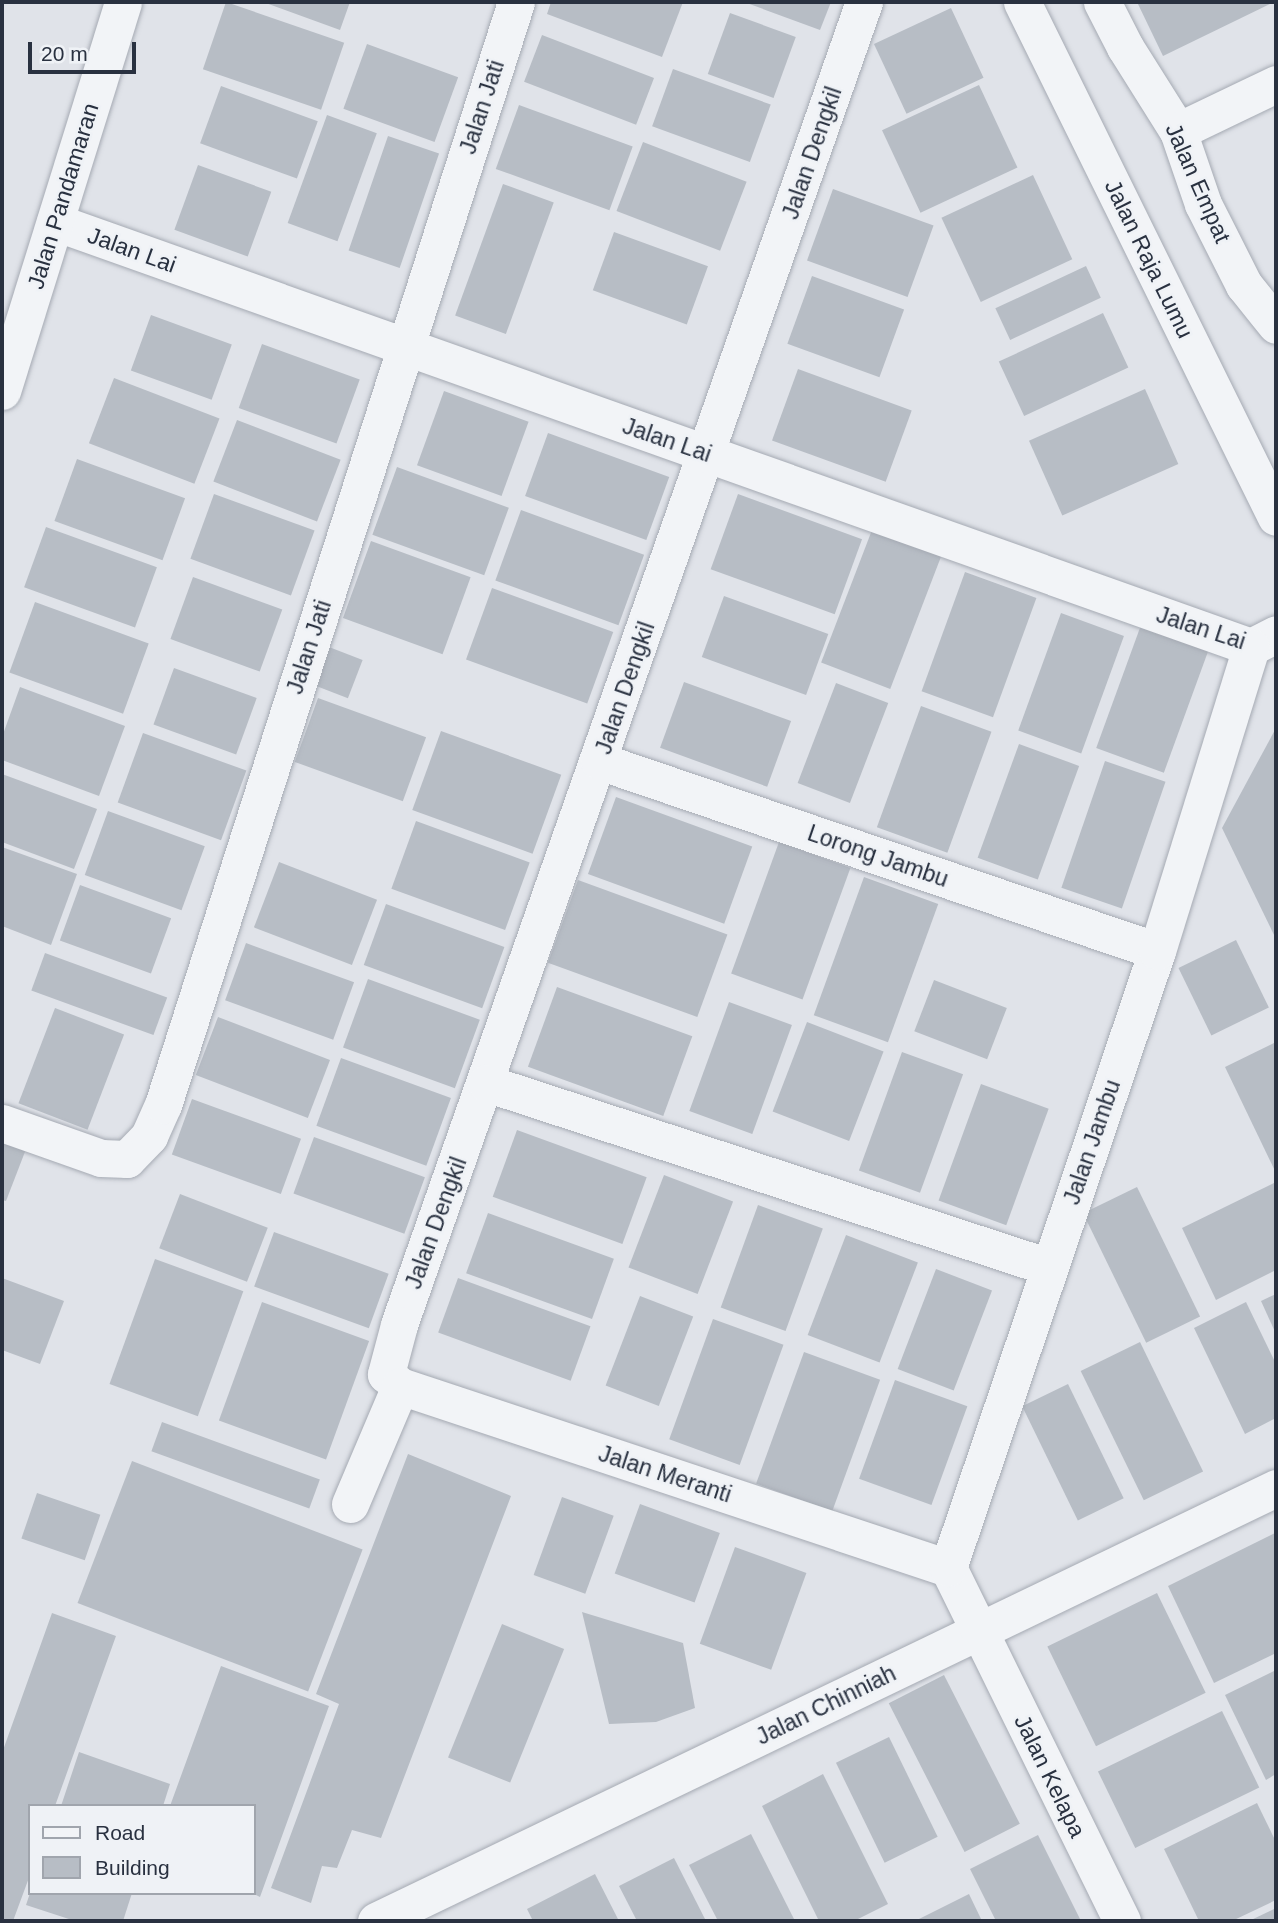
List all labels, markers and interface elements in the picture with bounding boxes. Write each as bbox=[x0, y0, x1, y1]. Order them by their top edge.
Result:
scale bar bbox=[32, 28, 140, 72]
text: 20 m bbox=[41, 42, 88, 65]
street label: Jalan Jati bbox=[454, 57, 510, 157]
street label: Jalan Dengkil bbox=[776, 83, 848, 223]
street label: Jalan Pandamaran bbox=[22, 100, 104, 292]
street label: Jalan Empat bbox=[1159, 119, 1237, 247]
street label: Jalan Raja Lumu bbox=[1099, 175, 1199, 343]
street label: Jalan Lai bbox=[84, 221, 180, 279]
street label: Jalan Lai bbox=[619, 412, 715, 468]
street label: Jalan Jati bbox=[281, 597, 337, 697]
street label: Jalan Lai bbox=[1153, 601, 1249, 655]
street label: Jalan Dengkil bbox=[589, 618, 661, 758]
street label: Lorong Jambu bbox=[804, 819, 952, 893]
street label: Jalan Jambu bbox=[1058, 1076, 1126, 1208]
street label: Jalan Dengkil bbox=[399, 1153, 473, 1293]
street label: Jalan Meranti bbox=[595, 1440, 735, 1508]
street label: Jalan Chinniah bbox=[752, 1659, 900, 1751]
street label: Jalan Kelapa bbox=[1008, 1710, 1092, 1842]
legend bbox=[28, 1804, 256, 1895]
text: Road bbox=[95, 1821, 145, 1844]
text: Building bbox=[95, 1856, 170, 1879]

